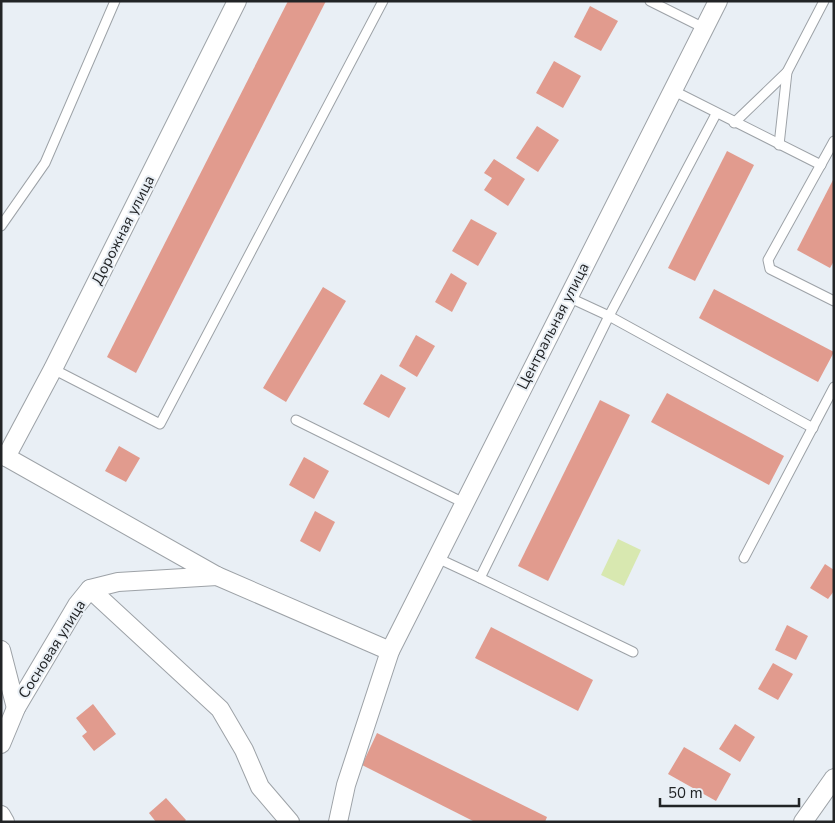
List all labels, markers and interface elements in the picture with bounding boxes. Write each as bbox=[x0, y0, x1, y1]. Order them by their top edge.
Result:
street label: Дорожная улица bbox=[87, 172, 159, 288]
street label: Центральная улица bbox=[512, 259, 594, 393]
street label: Сосновая улица bbox=[14, 596, 90, 702]
scale bar bbox=[660, 776, 799, 808]
text: 50 m bbox=[668, 783, 703, 803]

